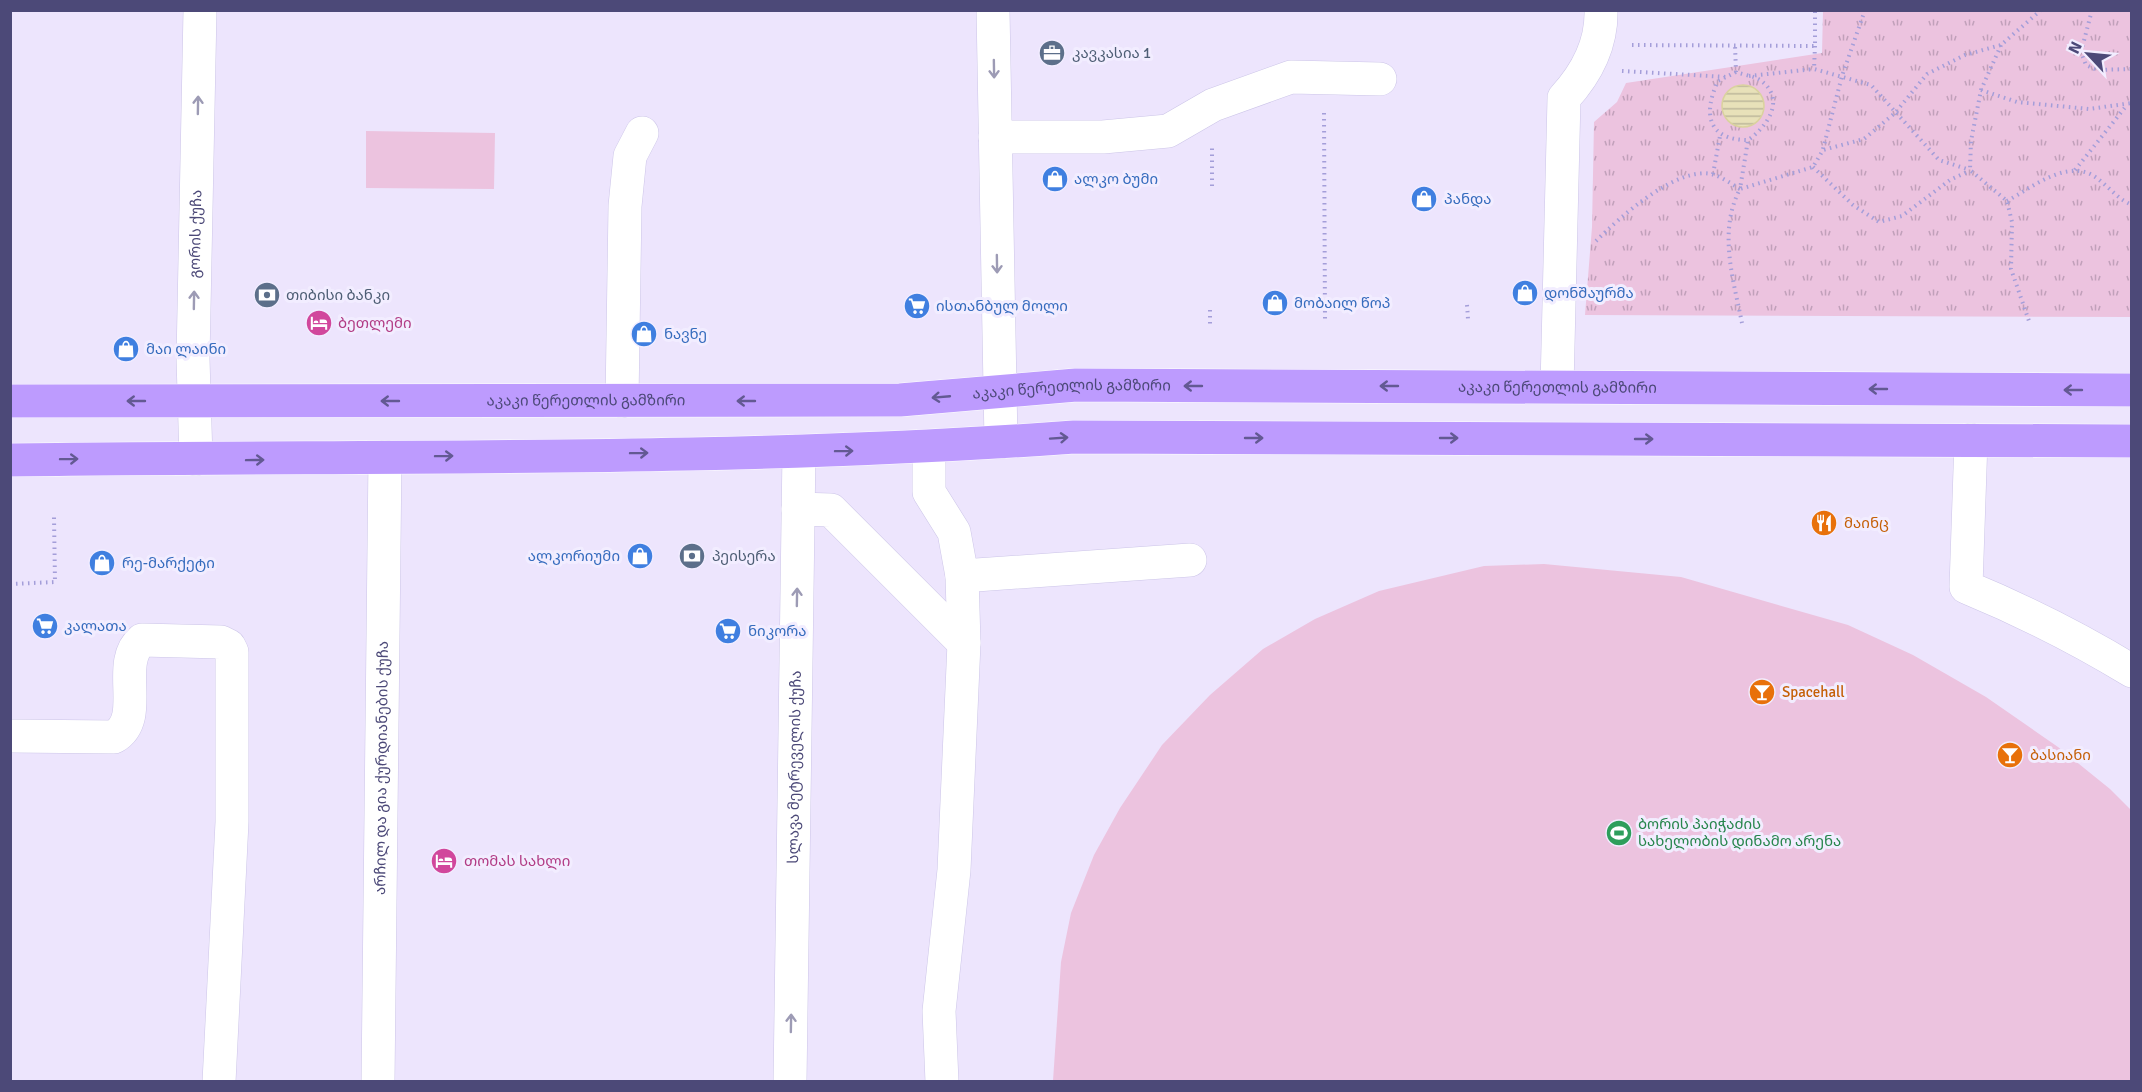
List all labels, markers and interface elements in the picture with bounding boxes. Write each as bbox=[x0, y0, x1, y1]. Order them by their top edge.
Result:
north arrow bbox=[2058, 24, 2118, 84]
office icon: კავკასია 1 bbox=[1037, 38, 1067, 68]
text: N bbox=[2064, 38, 2087, 57]
place label: კავკასია 1 bbox=[1072, 44, 1151, 62]
one-way arrow bbox=[988, 58, 1000, 78]
one-way arrow bbox=[192, 96, 204, 116]
shop icon: ალკო ბუმი bbox=[1040, 164, 1070, 194]
place label: ალკო ბუმი bbox=[1074, 170, 1158, 188]
shop icon: პანდა bbox=[1409, 184, 1439, 214]
street label: გორის ქუჩა bbox=[186, 189, 205, 279]
place label: პანდა bbox=[1444, 190, 1491, 208]
one-way arrow bbox=[991, 253, 1003, 273]
shop icon: დონშაურმა bbox=[1510, 278, 1540, 308]
bank icon: თიბისი ბანკი bbox=[252, 280, 282, 310]
place label: დონშაურმა bbox=[1544, 284, 1634, 302]
place label: თიბისი ბანკი bbox=[286, 286, 390, 304]
shop icon: მობაილ წოპ bbox=[1260, 288, 1290, 318]
one-way arrow bbox=[188, 291, 200, 311]
supermarket icon: ისთანბულ მოლი bbox=[902, 291, 932, 321]
place label: მობაილ წოპ bbox=[1294, 294, 1390, 312]
place label: ისთანბულ მოლი bbox=[936, 297, 1068, 315]
hotel icon: ბეთლემი bbox=[304, 308, 334, 338]
place label: ბეთლემი bbox=[338, 314, 412, 332]
shop icon: ნავნე bbox=[629, 319, 659, 349]
place label: ნავნე bbox=[664, 325, 707, 343]
shop icon: მაი ლაინი bbox=[111, 334, 141, 364]
place label: მაი ლაინი bbox=[146, 340, 226, 358]
street label: აკაკი წერეთლის გამზირი bbox=[972, 376, 1171, 403]
street label: აკაკი წერეთლის გამზირი bbox=[1458, 378, 1657, 397]
one-way arrow bbox=[1184, 380, 1204, 392]
one-way arrow bbox=[1380, 380, 1400, 392]
one-way arrow bbox=[1869, 383, 1889, 395]
one-way arrow bbox=[2064, 384, 2084, 396]
street label: აკაკი წერეთლის გამზირი bbox=[487, 391, 685, 409]
one-way arrow bbox=[932, 392, 951, 403]
one-way arrow bbox=[126, 395, 146, 407]
one-way arrow bbox=[380, 395, 400, 407]
one-way arrow bbox=[737, 395, 757, 407]
one-way arrow bbox=[1049, 432, 1069, 443]
one-way arrow bbox=[1244, 432, 1264, 444]
one-way arrow bbox=[1439, 432, 1459, 444]
one-way arrow bbox=[1634, 433, 1654, 445]
one-way arrow bbox=[834, 445, 854, 456]
one-way arrow bbox=[628, 447, 648, 459]
one-way arrow bbox=[433, 450, 453, 462]
one-way arrow bbox=[58, 453, 78, 465]
one-way arrow bbox=[244, 454, 264, 465]
restaurant icon: მაინც bbox=[1809, 508, 1839, 538]
place label: მაინც bbox=[1844, 514, 1889, 532]
shop icon: ალკორიუმი bbox=[625, 541, 655, 571]
bank icon: პეისერა bbox=[677, 541, 707, 571]
place label: ალკორიუმი bbox=[528, 547, 620, 565]
place label: პეისერა bbox=[712, 547, 776, 565]
shop icon: რე-მარქეტი bbox=[87, 548, 117, 578]
place label: რე-მარქეტი bbox=[122, 554, 215, 572]
one-way arrow bbox=[791, 588, 803, 608]
supermarket icon: კალათა bbox=[30, 611, 60, 641]
supermarket icon: ნიკორა bbox=[713, 616, 743, 646]
place label: კალათა bbox=[64, 617, 127, 635]
place label: ნიკორა bbox=[748, 622, 807, 640]
street label: არჩილ და გია ქურდიანების ქუჩა bbox=[371, 641, 392, 895]
street label: სლავა მეტრეველის ქუჩა bbox=[784, 670, 805, 864]
bar icon: Spacehall bbox=[1747, 677, 1777, 707]
place label: Spacehall bbox=[1782, 683, 1845, 701]
bar icon: ბასიანი bbox=[1995, 740, 2025, 770]
place label: ბასიანი bbox=[2030, 746, 2091, 764]
place label: ბორის პაიჭაძის სახელობის დინამო არენა bbox=[1638, 815, 1841, 850]
sports icon: ბორის პაიჭაძის სახელობის დინამო არენა bbox=[1604, 818, 1634, 848]
hotel icon: თომას სახლი bbox=[429, 846, 459, 876]
place label: თომას სახლი bbox=[464, 852, 570, 870]
one-way arrow bbox=[785, 1014, 796, 1034]

